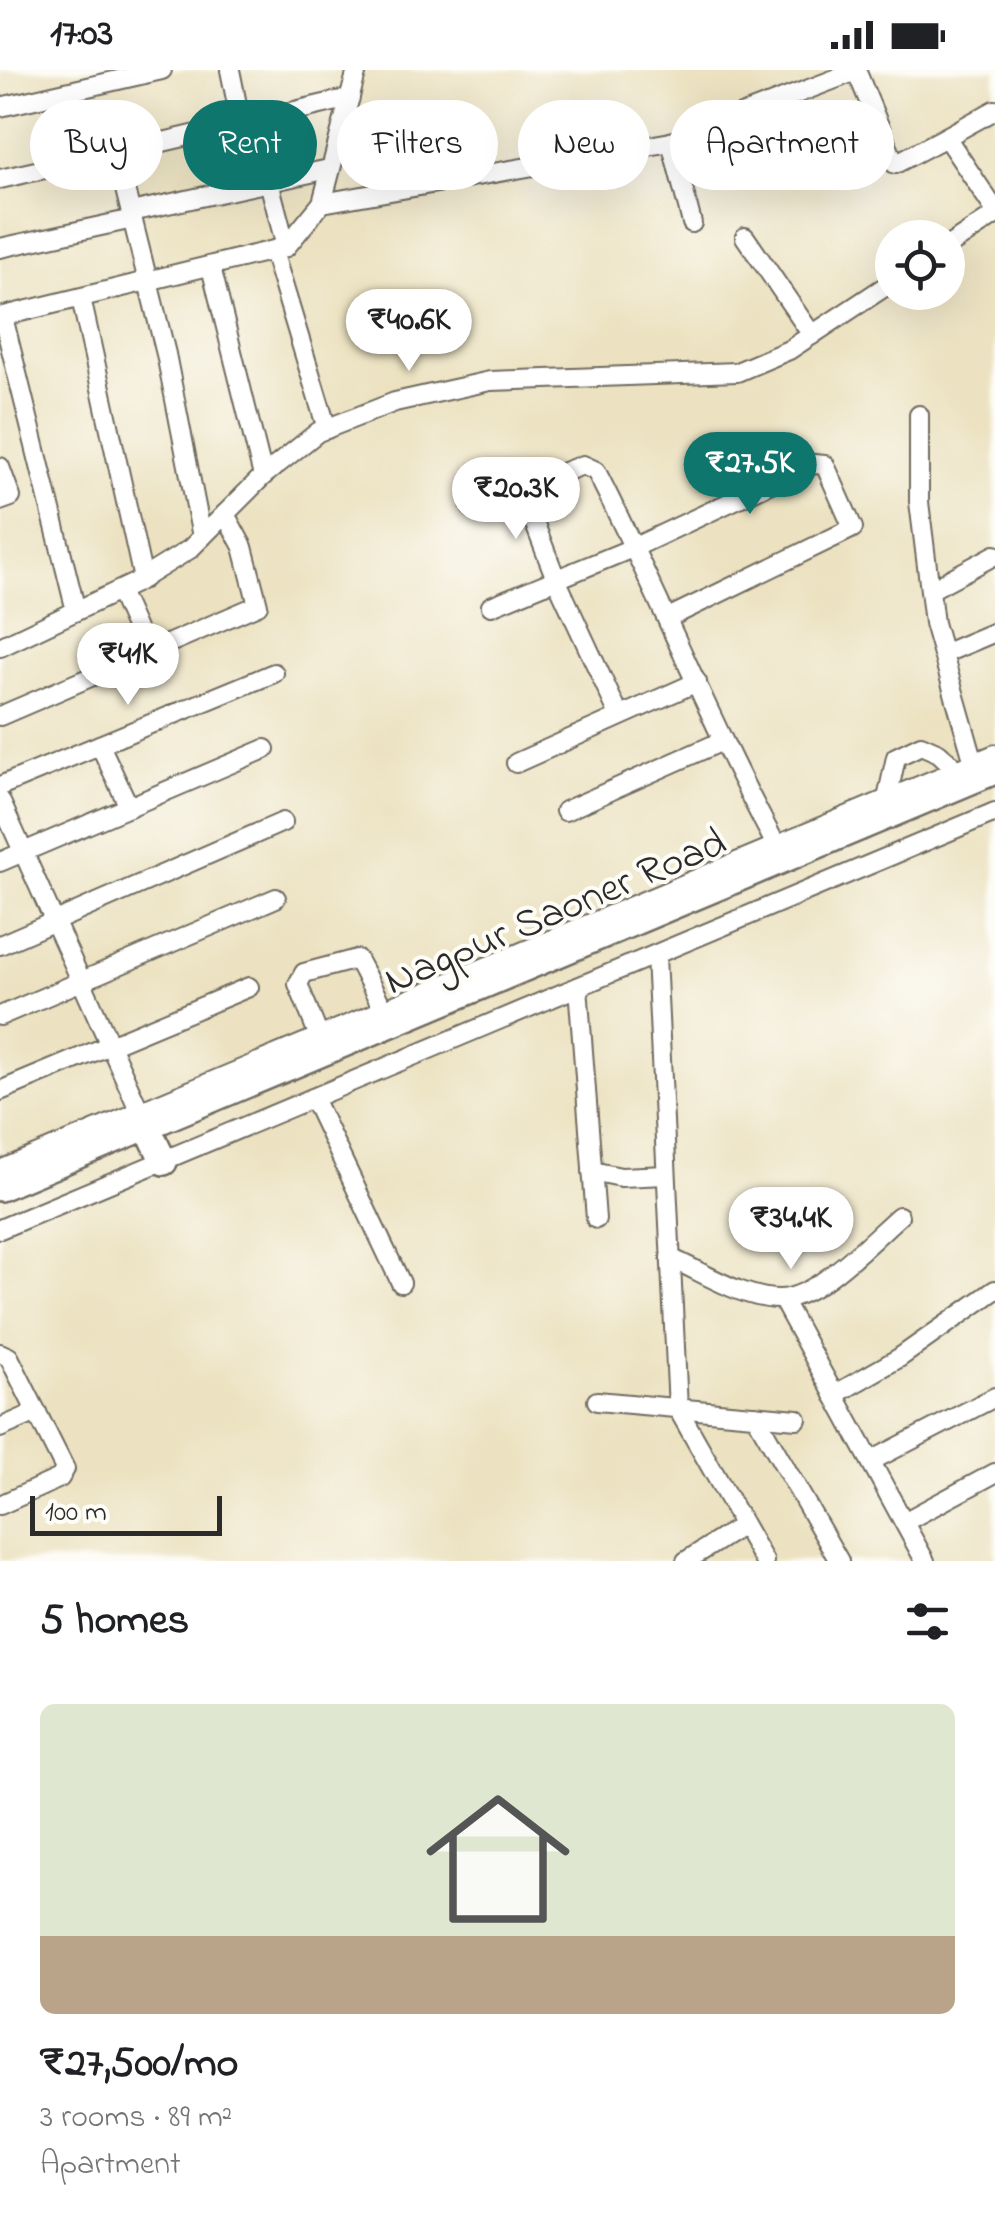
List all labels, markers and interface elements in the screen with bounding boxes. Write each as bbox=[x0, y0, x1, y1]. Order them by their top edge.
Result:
text: 17:03 bbox=[50, 7, 113, 63]
chip: Buy bbox=[30, 100, 163, 190]
chip: Rent bbox=[183, 100, 317, 190]
chip: Filters bbox=[337, 100, 498, 190]
chip: New bbox=[518, 100, 650, 190]
chip: Apartment bbox=[670, 100, 894, 190]
map controls bbox=[875, 220, 965, 310]
button: locate bbox=[875, 220, 965, 310]
pin: ₹40.6K bbox=[328, 289, 490, 374]
text: ₹40.6K bbox=[368, 298, 450, 345]
pin: ₹27.5K bbox=[669, 432, 831, 517]
text: ₹27.5K bbox=[706, 441, 794, 488]
pin: ₹20.3K bbox=[435, 457, 597, 542]
text: ₹20.3K bbox=[474, 466, 558, 513]
pin: ₹41K bbox=[69, 623, 187, 708]
text: ₹41K bbox=[99, 632, 157, 679]
street label: Nagpur Saoner Road bbox=[376, 813, 736, 1013]
pin: ₹34.4K bbox=[710, 1187, 872, 1272]
text: ₹34.4K bbox=[751, 1196, 831, 1243]
scale bar bbox=[30, 1491, 222, 1536]
text: 100 m bbox=[45, 1493, 107, 1534]
text: 5 homes bbox=[40, 1591, 189, 1652]
icon: filters bbox=[900, 1594, 955, 1649]
icon: home bbox=[408, 1769, 588, 1949]
text: ₹27,500/mo bbox=[40, 2034, 238, 2095]
text: 3 rooms · 89 m² bbox=[40, 2095, 232, 2142]
text: Apartment bbox=[40, 2142, 181, 2189]

